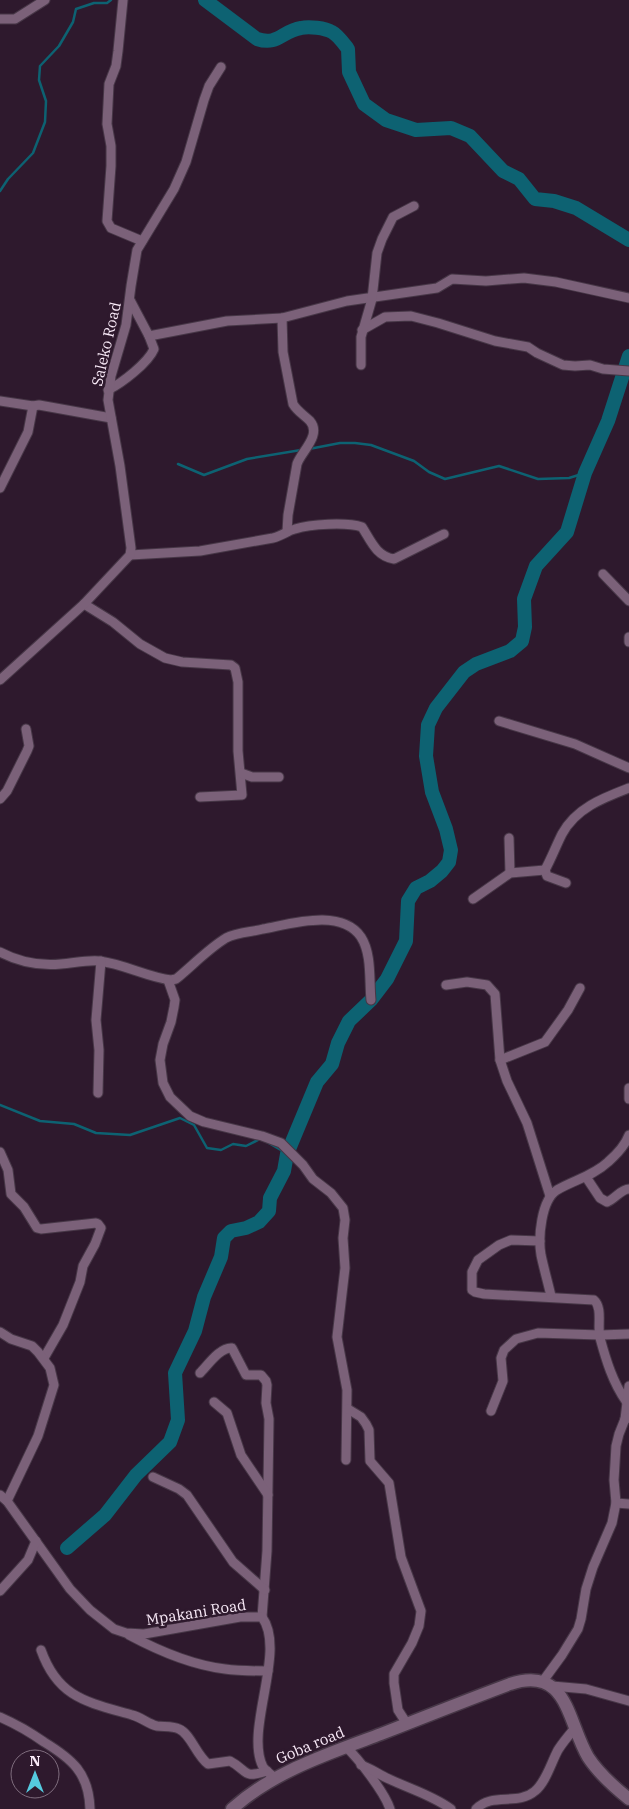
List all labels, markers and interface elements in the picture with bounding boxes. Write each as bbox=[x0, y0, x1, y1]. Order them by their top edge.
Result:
street label: Saleko Road bbox=[87, 300, 125, 388]
street label: Mpakani Road bbox=[145, 1595, 247, 1629]
street label: Goba road bbox=[273, 1722, 347, 1768]
north arrow bbox=[10, 1749, 60, 1799]
text: N bbox=[29, 1752, 41, 1770]

